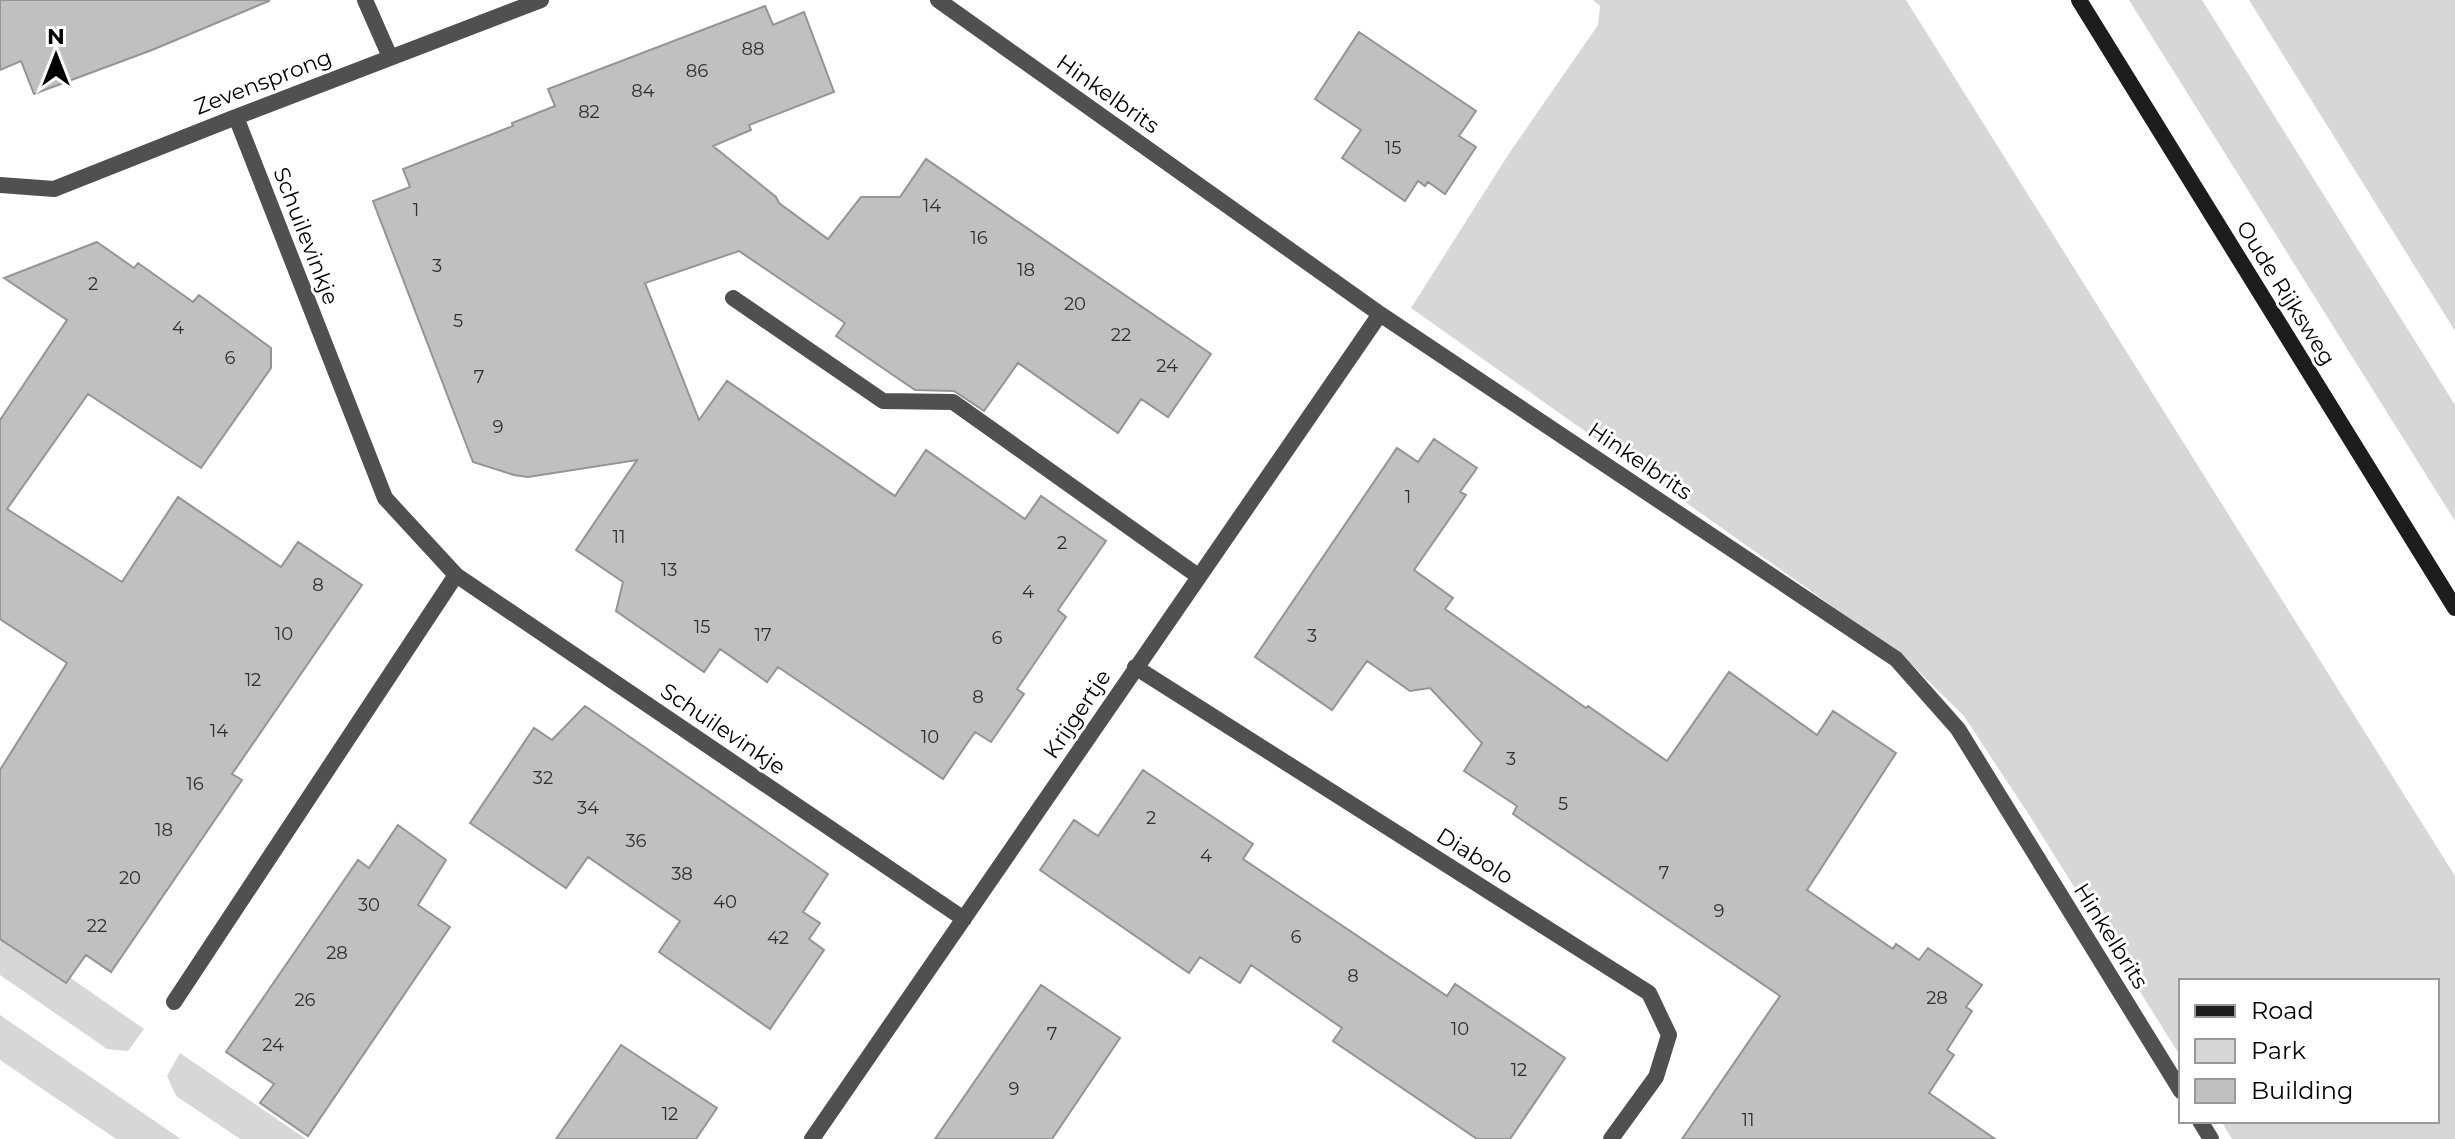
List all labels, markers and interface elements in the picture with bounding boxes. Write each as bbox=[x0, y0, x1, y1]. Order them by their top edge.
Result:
north arrow bbox=[16, 16, 96, 96]
text: N bbox=[47, 23, 65, 50]
house number: 88 bbox=[742, 38, 764, 60]
street label: Zevensprong bbox=[191, 43, 335, 121]
street label: Hinkelbrits bbox=[1051, 49, 1165, 139]
house number: 86 bbox=[686, 60, 708, 82]
house number: 84 bbox=[631, 80, 655, 102]
house number: 82 bbox=[578, 101, 600, 123]
house number: 15 bbox=[1385, 137, 1401, 159]
street label: Schuilevinkje bbox=[267, 163, 345, 309]
house number: 14 bbox=[923, 195, 941, 217]
house number: 1 bbox=[413, 199, 419, 221]
street label: Oude Rijksweg bbox=[2231, 216, 2341, 370]
house number: 16 bbox=[970, 227, 988, 249]
house number: 3 bbox=[432, 255, 442, 277]
house number: 18 bbox=[1017, 259, 1035, 281]
house number: 2 bbox=[88, 273, 98, 295]
house number: 20 bbox=[1064, 293, 1086, 315]
house number: 5 bbox=[453, 310, 463, 332]
house number: 4 bbox=[172, 317, 184, 339]
house number: 22 bbox=[1111, 324, 1131, 346]
house number: 6 bbox=[225, 347, 236, 369]
house number: 24 bbox=[1156, 355, 1178, 377]
house number: 7 bbox=[474, 366, 484, 388]
house number: 9 bbox=[493, 416, 504, 438]
street label: Hinkelbrits bbox=[1583, 416, 1697, 506]
house number: 1 bbox=[1405, 486, 1411, 508]
house number: 11 bbox=[613, 526, 626, 548]
house number: 2 bbox=[1057, 532, 1067, 554]
house number: 13 bbox=[661, 559, 677, 581]
house number: 8 bbox=[312, 574, 324, 596]
house number: 4 bbox=[1022, 581, 1034, 603]
house number: 15 bbox=[694, 616, 710, 638]
house number: 10 bbox=[275, 623, 293, 645]
house number: 17 bbox=[754, 624, 772, 646]
house number: 3 bbox=[1307, 625, 1317, 647]
house number: 6 bbox=[992, 627, 1003, 649]
street label: Krijgertje bbox=[1037, 664, 1117, 764]
house number: 12 bbox=[245, 669, 261, 691]
street label: Schuilevinkje bbox=[655, 677, 791, 781]
house number: 8 bbox=[972, 686, 984, 708]
house number: 14 bbox=[210, 720, 228, 742]
house number: 10 bbox=[921, 726, 939, 748]
house number: 3 bbox=[1506, 748, 1516, 770]
house number: 32 bbox=[533, 767, 553, 789]
house number: 16 bbox=[186, 773, 204, 795]
house number: 5 bbox=[1558, 793, 1568, 815]
house number: 34 bbox=[577, 797, 599, 819]
house number: 2 bbox=[1146, 807, 1156, 829]
house number: 18 bbox=[155, 819, 173, 841]
street label: Diabolo bbox=[1432, 822, 1518, 890]
house number: 36 bbox=[625, 830, 647, 852]
house number: 4 bbox=[1200, 845, 1212, 867]
house number: 7 bbox=[1659, 862, 1669, 884]
house number: 38 bbox=[671, 863, 693, 885]
house number: 20 bbox=[119, 867, 141, 889]
street label: Hinkelbrits bbox=[2068, 878, 2154, 994]
house number: 40 bbox=[713, 891, 737, 913]
house number: 30 bbox=[358, 894, 380, 916]
house number: 9 bbox=[1714, 900, 1725, 922]
house number: 22 bbox=[87, 915, 107, 937]
house number: 6 bbox=[1291, 926, 1302, 948]
house number: 42 bbox=[767, 927, 789, 949]
house number: 28 bbox=[326, 942, 348, 964]
house number: 8 bbox=[1347, 965, 1359, 987]
legend bbox=[2179, 979, 2439, 1123]
house number: 28 bbox=[1926, 987, 1948, 1009]
house number: 26 bbox=[294, 989, 316, 1011]
text: Road bbox=[2251, 996, 2314, 1025]
house number: 10 bbox=[1451, 1018, 1469, 1040]
house number: 7 bbox=[1047, 1023, 1057, 1045]
house number: 24 bbox=[262, 1034, 284, 1056]
text: Park bbox=[2251, 1036, 2306, 1065]
house number: 12 bbox=[1511, 1059, 1527, 1081]
text: Building bbox=[2251, 1076, 2354, 1105]
house number: 9 bbox=[1009, 1078, 1020, 1100]
house number: 12 bbox=[662, 1103, 678, 1125]
house number: 11 bbox=[1742, 1109, 1755, 1131]

